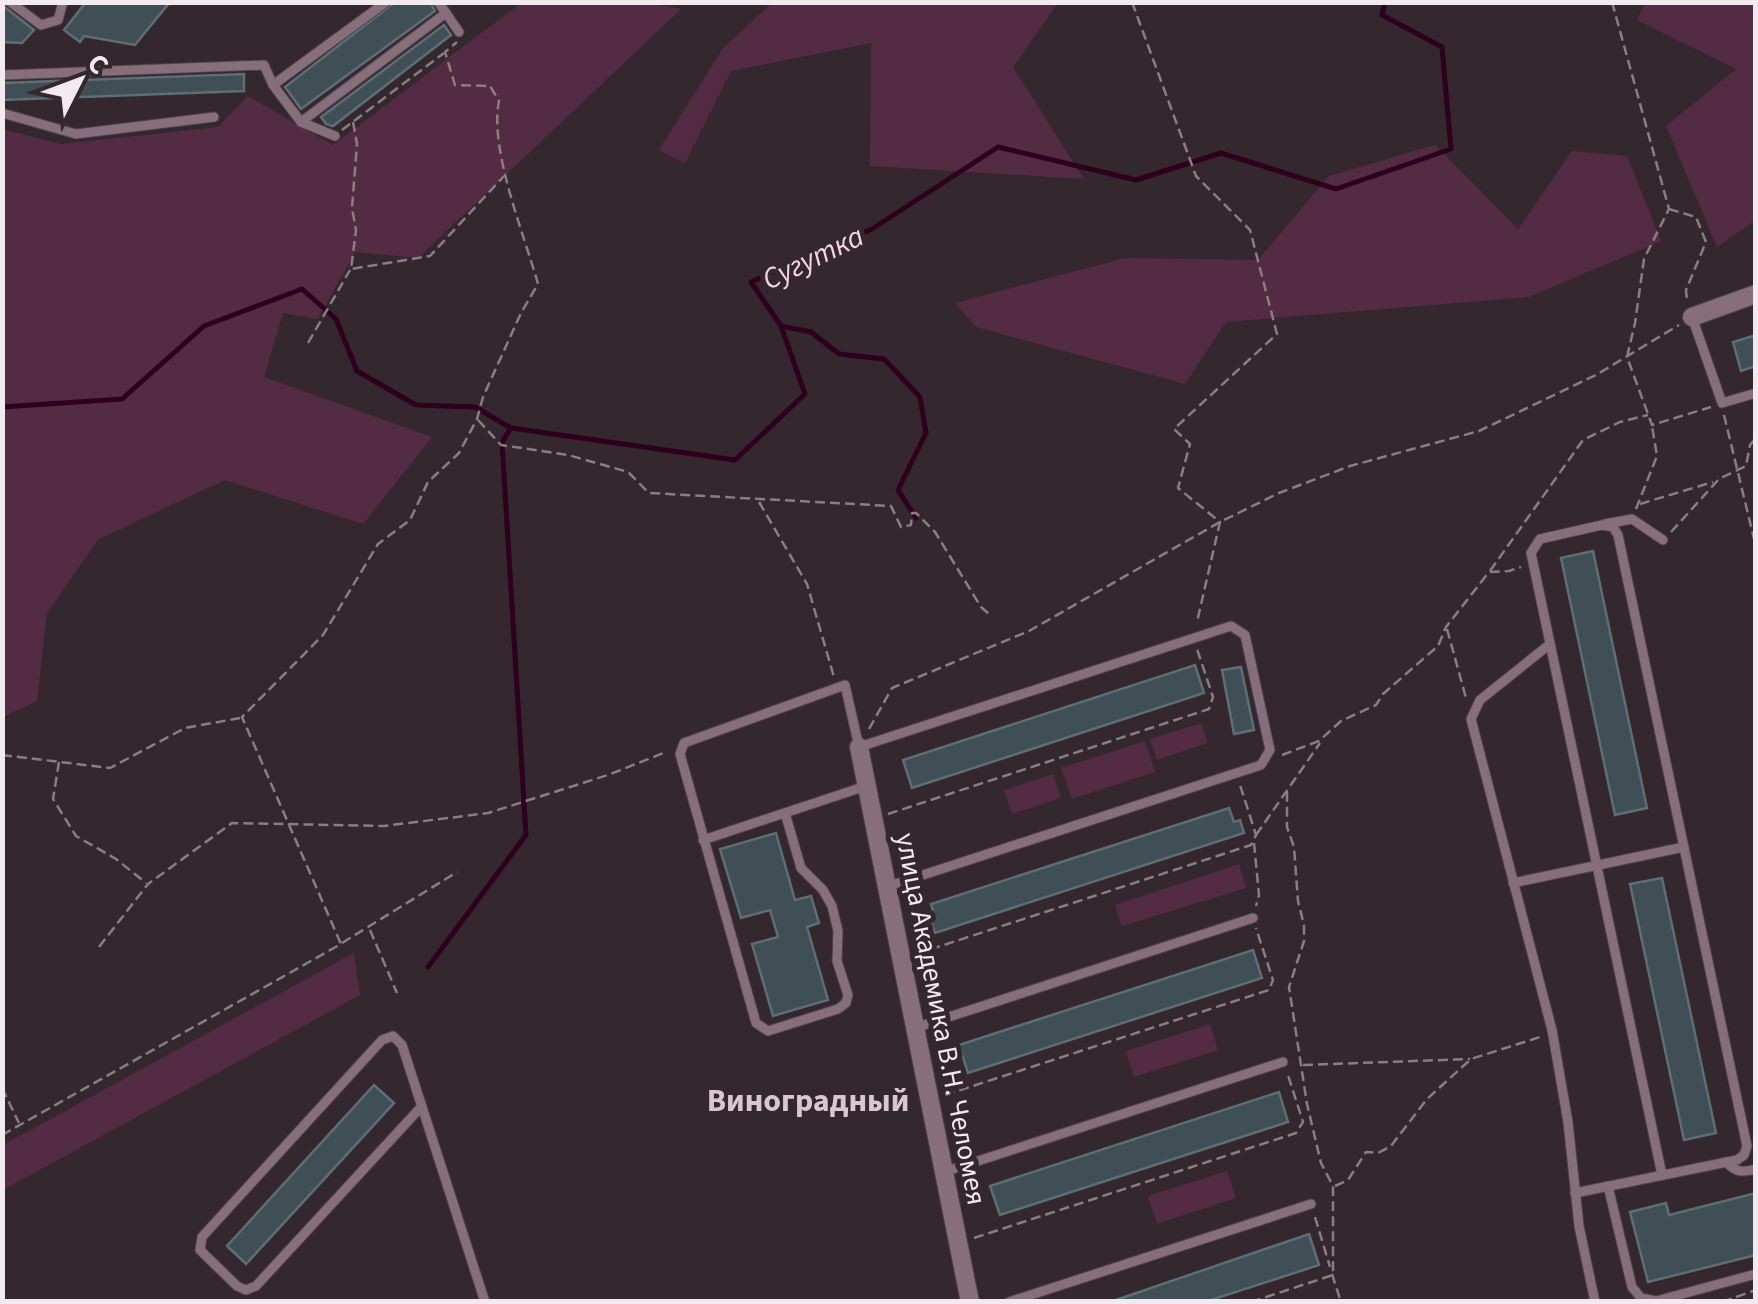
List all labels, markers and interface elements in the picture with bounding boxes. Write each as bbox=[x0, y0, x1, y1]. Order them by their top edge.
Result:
north arrow bbox=[30, 30, 130, 130]
text: С bbox=[78, 45, 118, 83]
water label: Сугутка bbox=[755, 215, 871, 301]
street label: улица Академика В.Н. Челомея bbox=[885, 829, 997, 1209]
district label: Виноградный bbox=[707, 1078, 909, 1124]

